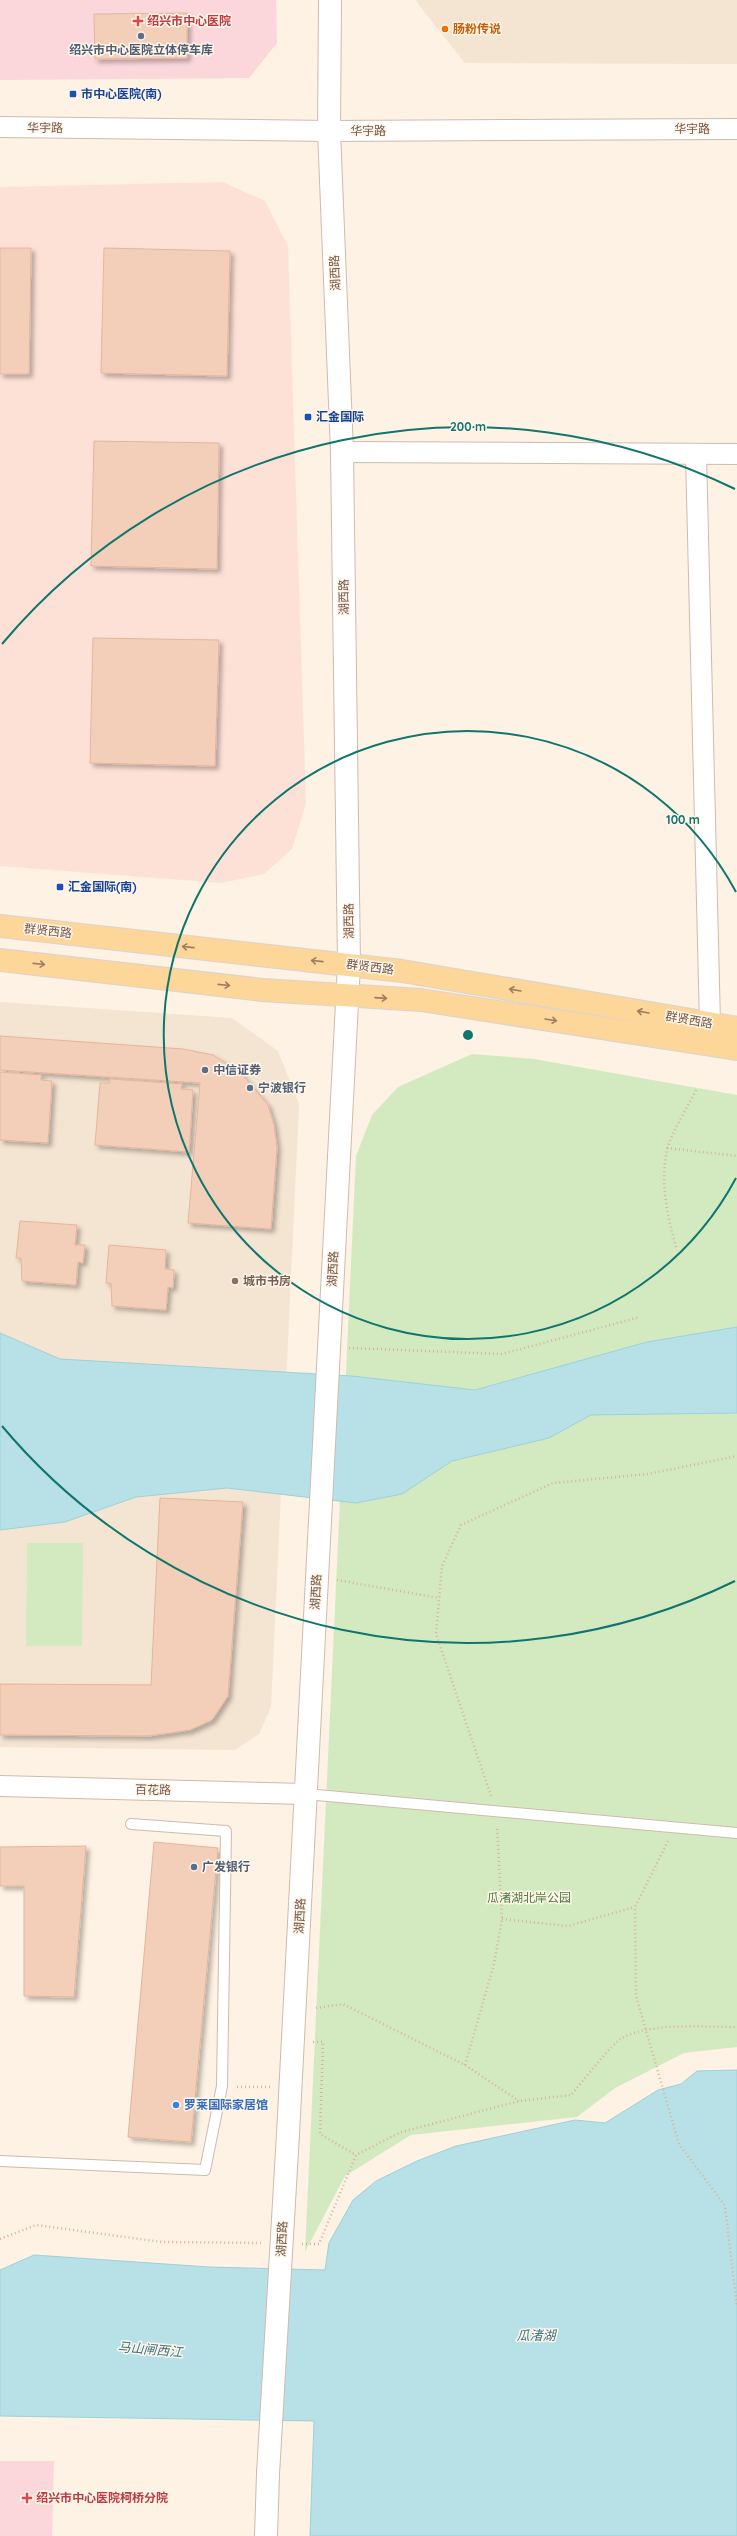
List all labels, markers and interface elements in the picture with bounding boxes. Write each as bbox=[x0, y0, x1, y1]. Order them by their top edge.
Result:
place label: 绍兴市中心医院 bbox=[147, 13, 231, 28]
marker: 绍兴市中心医院 bbox=[132, 15, 144, 27]
place label: 肠粉传说 bbox=[453, 21, 501, 36]
marker: 肠粉传说 bbox=[440, 24, 450, 34]
marker: 绍兴市中心医院立体停车库 bbox=[136, 31, 146, 41]
place label: 绍兴市中心医院立体停车库 bbox=[69, 42, 213, 57]
place label: 市中心医院(南) bbox=[81, 86, 162, 101]
marker: 市中心医院(南) bbox=[68, 89, 78, 99]
street label: 华宇路 bbox=[27, 120, 63, 135]
street label: 华宇路 bbox=[674, 121, 710, 136]
street label: 华宇路 bbox=[350, 123, 386, 138]
street label: 湖西路 bbox=[326, 255, 343, 291]
place label: 汇金国际 bbox=[316, 409, 364, 424]
marker: 汇金国际 bbox=[303, 412, 313, 422]
text: 200 m bbox=[450, 419, 486, 434]
street label: 湖西路 bbox=[336, 579, 351, 615]
text: 100 m bbox=[666, 812, 700, 827]
place label: 汇金国际(南) bbox=[68, 879, 137, 894]
marker: 汇金国际(南) bbox=[55, 882, 65, 892]
street label: 湖西路 bbox=[341, 903, 356, 939]
street label: 群贤西路 bbox=[23, 921, 73, 940]
one-way arrow bbox=[182, 943, 195, 950]
street label: 群贤西路 bbox=[345, 956, 395, 977]
one-way arrow bbox=[311, 957, 324, 965]
one-way arrow bbox=[32, 960, 45, 968]
one-way arrow bbox=[217, 981, 230, 989]
one-way arrow bbox=[509, 986, 522, 994]
one-way arrow bbox=[374, 994, 387, 1001]
one-way arrow bbox=[637, 1008, 650, 1016]
street label: 群贤西路 bbox=[664, 1008, 714, 1031]
one-way arrow bbox=[544, 1017, 557, 1025]
centre of rings bbox=[461, 1028, 475, 1042]
place label: 中信证券 bbox=[213, 1062, 262, 1077]
marker: 中信证券 bbox=[200, 1065, 210, 1075]
place label: 宁波银行 bbox=[258, 1080, 306, 1095]
marker: 宁波银行 bbox=[245, 1083, 255, 1093]
street label: 湖西路 bbox=[324, 1251, 341, 1287]
place label: 城市书房 bbox=[243, 1273, 291, 1288]
marker: 城市书房 bbox=[230, 1276, 240, 1286]
street label: 湖西路 bbox=[307, 1574, 324, 1610]
street label: 百花路 bbox=[135, 1782, 171, 1797]
place label: 广发银行 bbox=[202, 1859, 250, 1874]
marker: 广发银行 bbox=[189, 1862, 199, 1872]
park label: 瓜渚湖北岸公园 bbox=[487, 1890, 571, 1905]
street label: 湖西路 bbox=[291, 1898, 308, 1934]
place label: 罗莱国际家居馆 bbox=[184, 2097, 268, 2112]
marker: 罗莱国际家居馆 bbox=[171, 2100, 181, 2110]
street label: 湖西路 bbox=[273, 2221, 290, 2257]
water label: 瓜渚湖 bbox=[516, 2327, 557, 2343]
water label: 马山闸西江 bbox=[117, 2338, 185, 2360]
place label: 绍兴市中心医院柯桥分院 bbox=[36, 2490, 168, 2505]
marker: 绍兴市中心医院柯桥分院 bbox=[21, 2492, 33, 2504]

